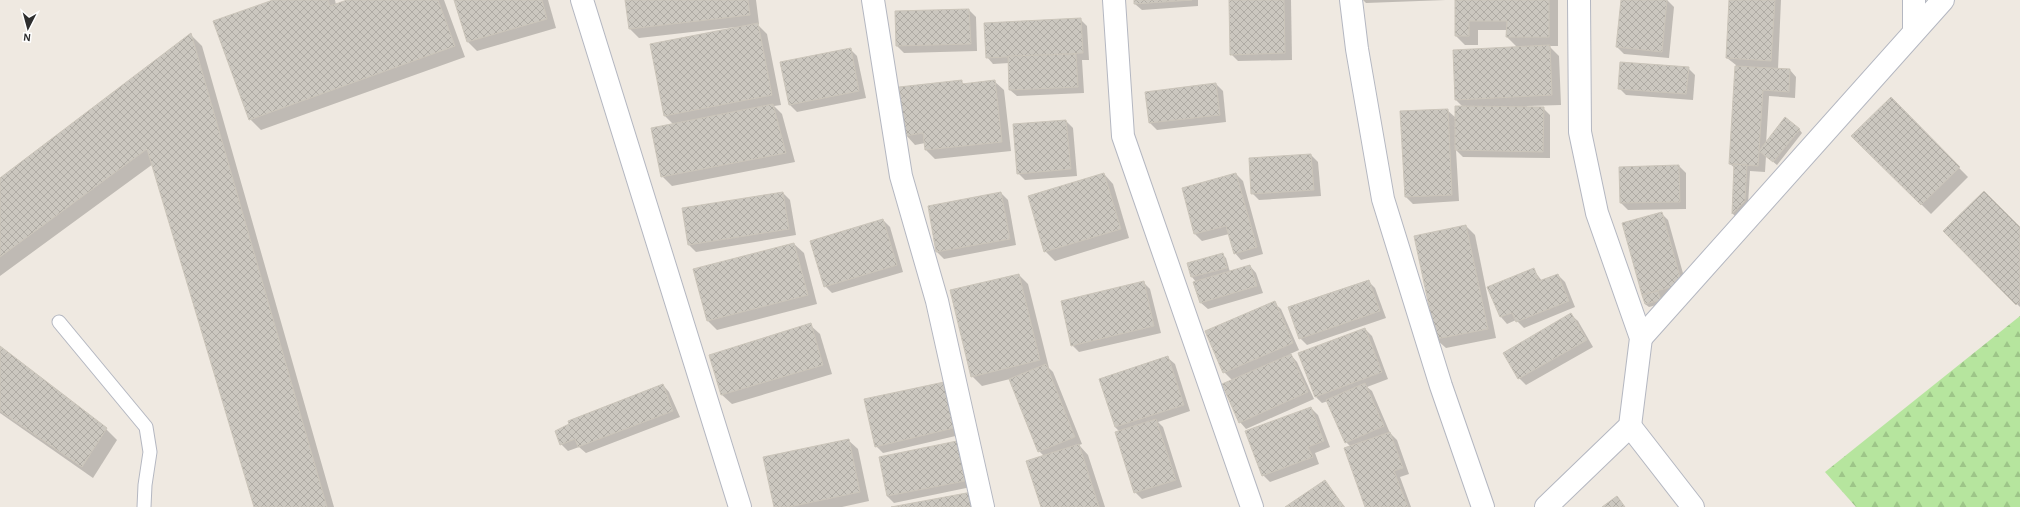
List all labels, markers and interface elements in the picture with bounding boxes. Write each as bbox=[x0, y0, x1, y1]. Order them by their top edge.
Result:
north arrow bbox=[8, 8, 48, 48]
text: N bbox=[23, 32, 31, 43]

